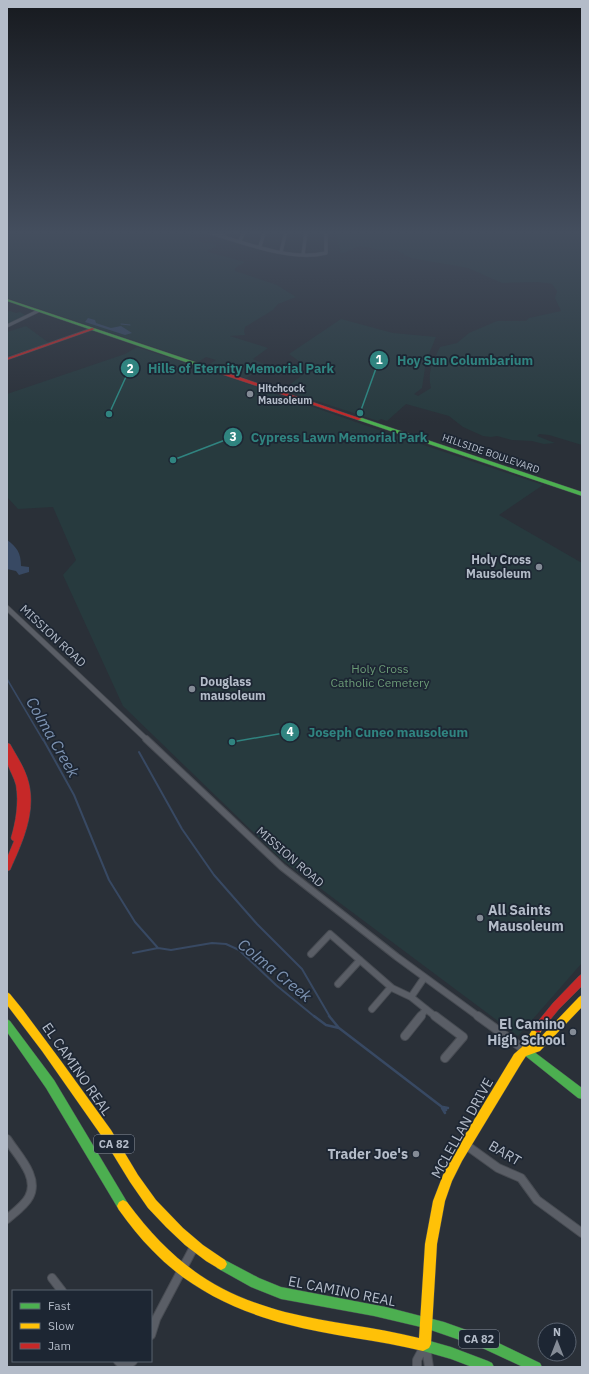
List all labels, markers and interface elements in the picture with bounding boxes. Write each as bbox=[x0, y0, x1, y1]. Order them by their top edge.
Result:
callout: Hoy Sun Columbarium bbox=[369, 348, 541, 373]
text: 1 bbox=[375, 352, 383, 367]
text: Hoy Sun Columbarium bbox=[397, 352, 533, 369]
callout: Hills of Eternity Memorial Park bbox=[120, 356, 342, 381]
text: Hills of Eternity Memorial Park bbox=[148, 360, 335, 377]
text: 2 bbox=[126, 361, 134, 376]
place label: Hitchcock Mausoleum bbox=[258, 382, 312, 407]
marker: Hitchcock Mausoleum bbox=[245, 389, 255, 399]
callout: Cypress Lawn Memorial Park bbox=[223, 425, 435, 450]
text: 3 bbox=[229, 429, 237, 444]
text: Cypress Lawn Memorial Park bbox=[251, 429, 428, 446]
street label: HILLSIDE BOULEVARD bbox=[440, 431, 542, 476]
place label: Holy Cross Mausoleum bbox=[466, 552, 531, 581]
marker: Holy Cross Mausoleum bbox=[534, 562, 544, 572]
street label: MISSION ROAD bbox=[17, 601, 89, 670]
park label: Holy Cross Catholic Cemetery bbox=[330, 661, 430, 690]
place label: Douglass mausoleum bbox=[200, 674, 266, 703]
marker: Douglass mausoleum bbox=[187, 684, 197, 694]
water label: Colma Creek bbox=[22, 693, 84, 781]
callout: Joseph Cuneo mausoleum bbox=[280, 719, 477, 744]
text: 4 bbox=[286, 724, 294, 739]
text: Joseph Cuneo mausoleum bbox=[308, 724, 468, 741]
street label: MISSION ROAD bbox=[253, 823, 327, 890]
place label: All Saints Mausoleum bbox=[488, 901, 564, 935]
marker: All Saints Mausoleum bbox=[475, 913, 485, 923]
water label: Colma Creek bbox=[234, 934, 317, 1006]
place label: El Camino High School bbox=[487, 1015, 565, 1049]
street label: EL CAMINO REAL bbox=[38, 1019, 116, 1119]
marker: El Camino High School bbox=[568, 1027, 578, 1037]
street label: MCLELLAN DRIVE bbox=[427, 1075, 497, 1181]
road number: CA 82 bbox=[94, 1135, 134, 1153]
street label: BART bbox=[486, 1136, 524, 1170]
place label: Trader Joe's bbox=[328, 1145, 408, 1163]
marker: Trader Joe's bbox=[411, 1149, 421, 1159]
street label: EL CAMINO REAL bbox=[287, 1272, 397, 1310]
legend bbox=[12, 1290, 152, 1362]
text: Fast bbox=[48, 1298, 71, 1313]
text: Slow bbox=[48, 1318, 74, 1333]
north arrow bbox=[537, 1322, 577, 1362]
text: N bbox=[553, 1325, 561, 1339]
road number: CA 82 bbox=[459, 1330, 499, 1348]
text: Jam bbox=[48, 1338, 71, 1353]

